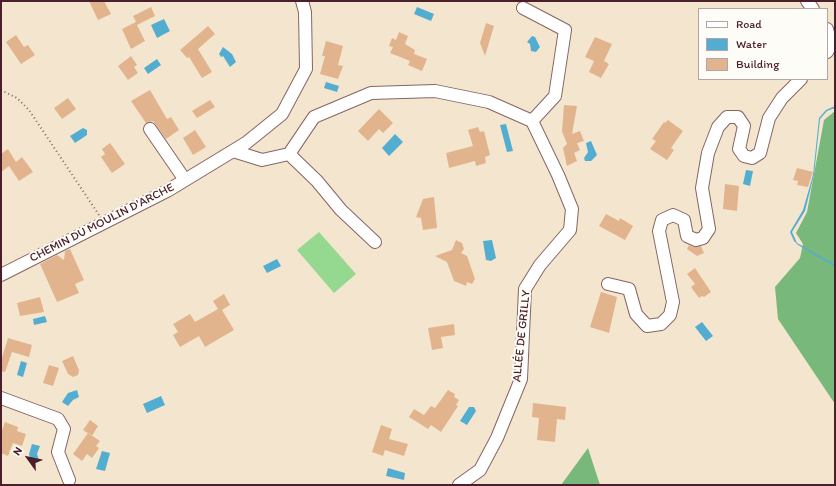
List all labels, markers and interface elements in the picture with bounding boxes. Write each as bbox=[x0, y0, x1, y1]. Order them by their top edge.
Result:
legend bbox=[698, 8, 828, 80]
text: Road bbox=[736, 17, 762, 31]
text: Water bbox=[736, 37, 767, 51]
text: Building bbox=[736, 57, 779, 71]
street label: CHEMIN DU MOULIN D'ARCHE bbox=[27, 180, 177, 266]
street label: ALLÉE DE GRILLY bbox=[510, 289, 534, 383]
north arrow bbox=[8, 438, 48, 478]
text: N bbox=[10, 445, 25, 458]

